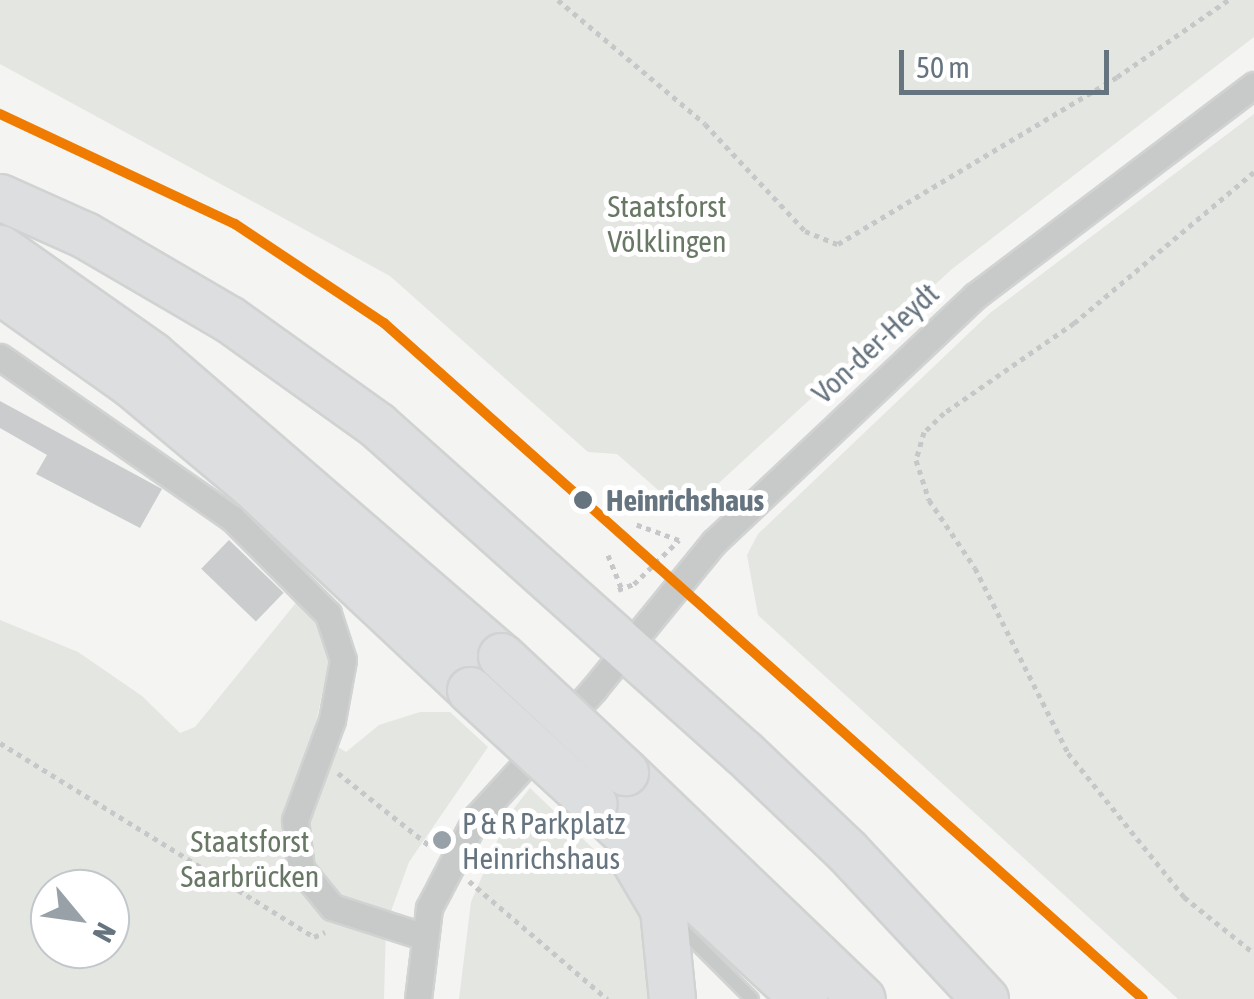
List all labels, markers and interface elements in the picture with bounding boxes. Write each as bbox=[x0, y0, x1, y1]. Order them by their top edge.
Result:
scale bar bbox=[904, 30, 1114, 92]
text: 50 m bbox=[916, 50, 970, 84]
park label: Staatsforst Völklingen bbox=[608, 188, 726, 258]
street label: Von-der-Heydt bbox=[804, 275, 946, 411]
place label: Heinrichshaus bbox=[606, 482, 764, 518]
marker: Heinrichshaus bbox=[570, 487, 596, 513]
place label: P & R Parkplatz Heinrichshaus bbox=[462, 805, 625, 876]
park label: Staatsforst Saarbrücken bbox=[181, 823, 319, 894]
marker: P & R Parkplatz Heinrichshaus bbox=[431, 829, 453, 851]
north arrow bbox=[30, 869, 130, 969]
text: N bbox=[86, 918, 122, 948]

